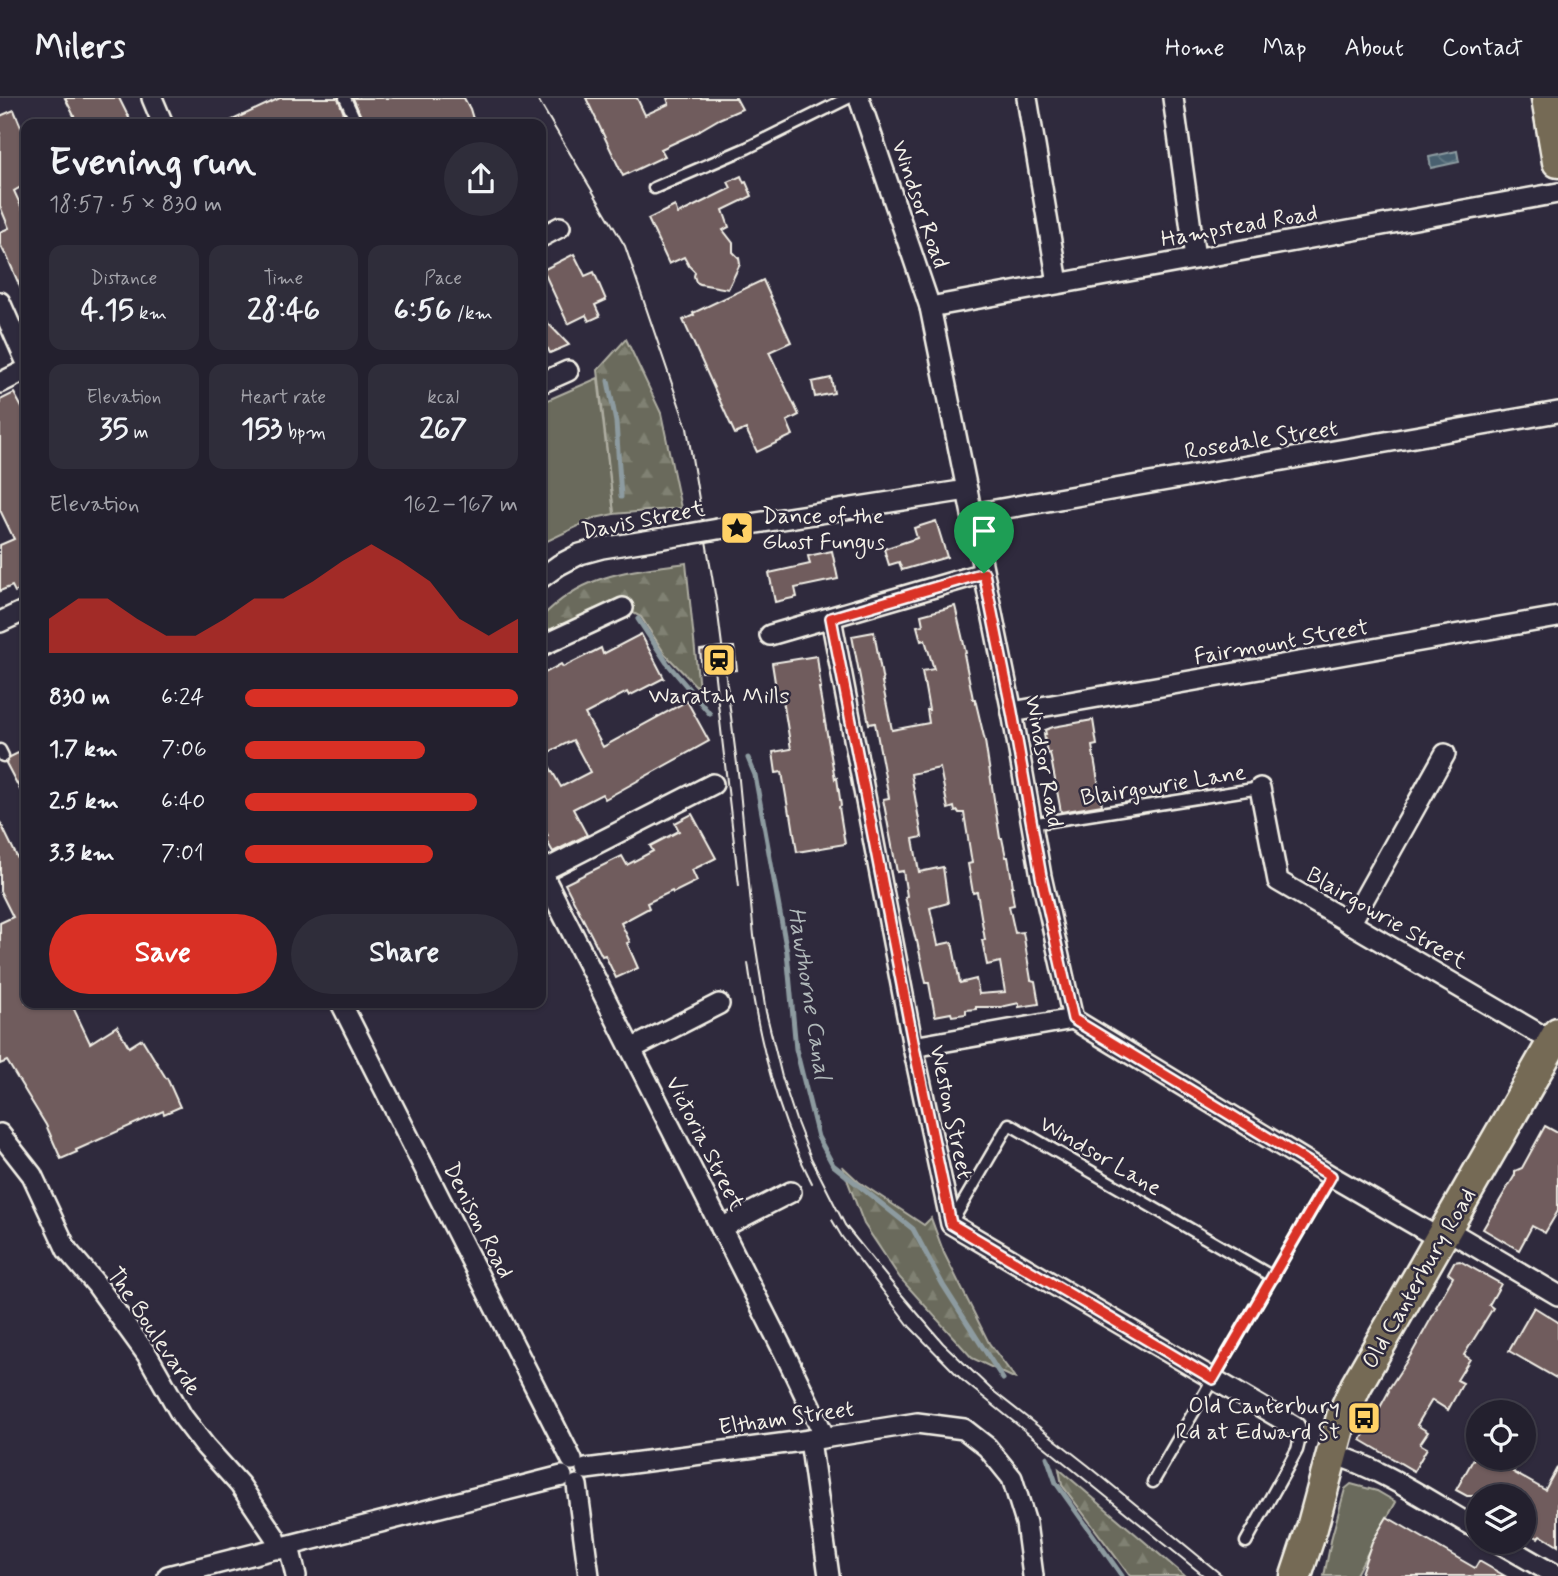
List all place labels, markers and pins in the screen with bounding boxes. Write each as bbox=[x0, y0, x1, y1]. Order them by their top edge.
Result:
pin bbox=[954, 501, 1014, 573]
place label: Dance of the Ghost Fungus bbox=[762, 502, 885, 560]
place icon: Dance of the Ghost Fungus bbox=[718, 509, 756, 547]
station icon: Waratah Mills bbox=[700, 641, 738, 679]
place label: Waratah Mills bbox=[649, 682, 789, 712]
place label: Old Canterbury Rd at Edward St bbox=[1176, 1392, 1340, 1448]
bus stop icon: Old Canterbury Rd at Edward St bbox=[1345, 1399, 1383, 1437]

